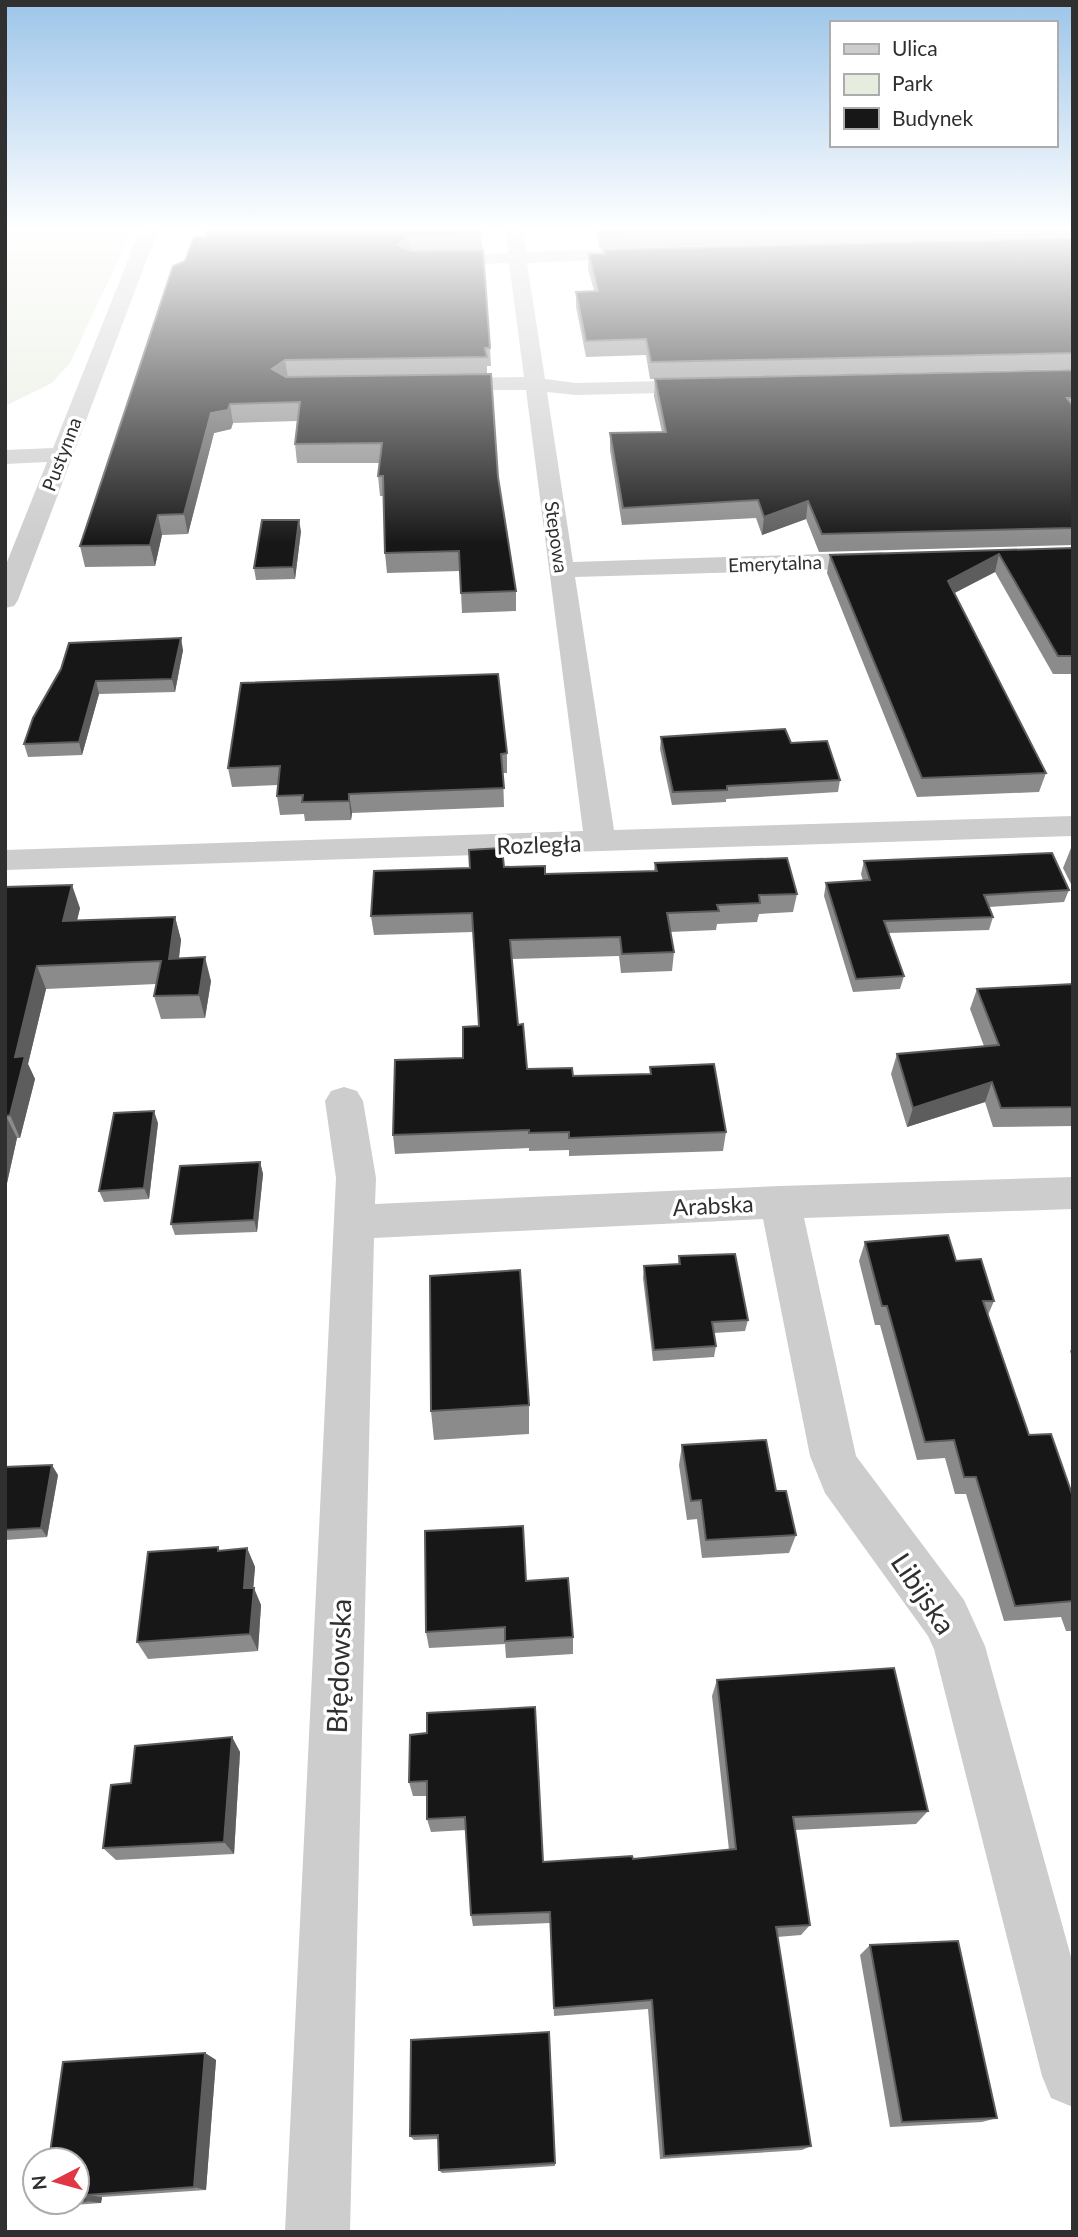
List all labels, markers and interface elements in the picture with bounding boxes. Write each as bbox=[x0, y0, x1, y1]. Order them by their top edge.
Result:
legend bbox=[830, 21, 1057, 147]
text: Ulica bbox=[892, 35, 938, 60]
text: Park bbox=[892, 70, 933, 95]
text: Budynek bbox=[892, 105, 973, 130]
street label: Pustynna bbox=[36, 414, 86, 494]
street label: Stepowa bbox=[541, 500, 573, 574]
street label: Emerytalna bbox=[728, 550, 822, 576]
street label: Rozległa bbox=[496, 829, 582, 859]
street label: Arabska bbox=[672, 1189, 754, 1221]
street label: Libijska bbox=[885, 1546, 963, 1640]
street label: Błędowska bbox=[319, 1598, 357, 1734]
north arrow bbox=[21, 2146, 91, 2216]
text: N bbox=[26, 2174, 51, 2191]

